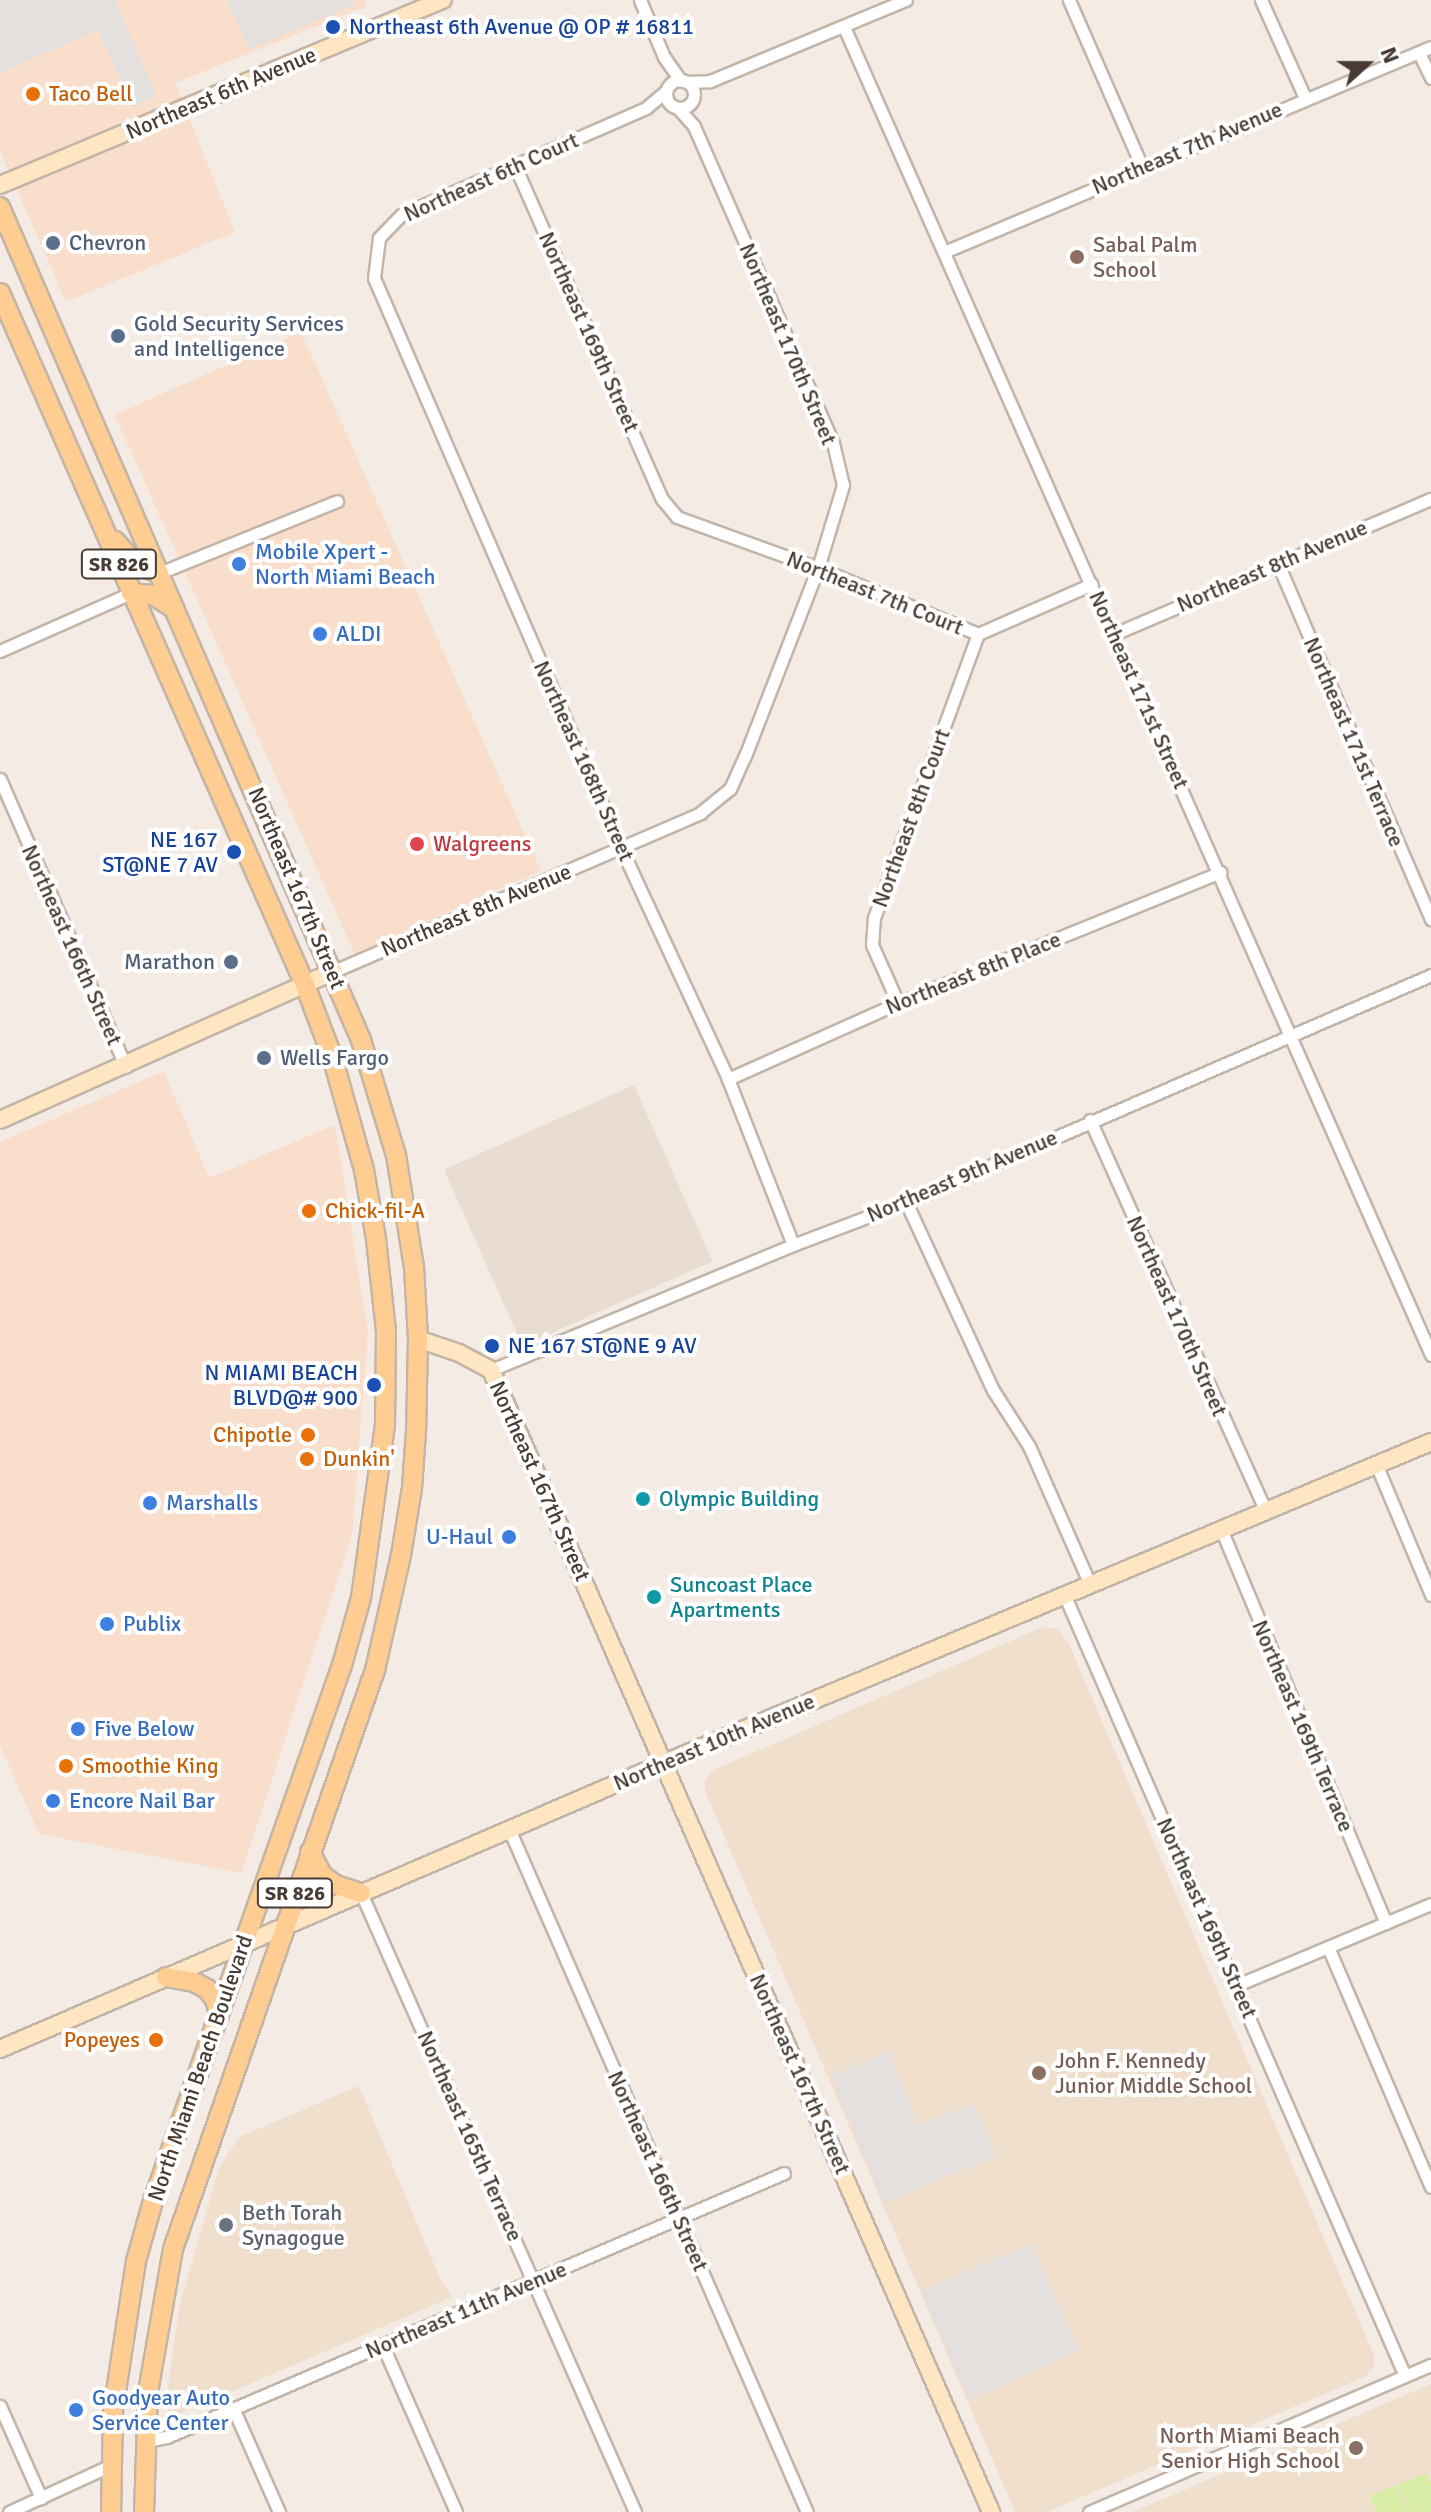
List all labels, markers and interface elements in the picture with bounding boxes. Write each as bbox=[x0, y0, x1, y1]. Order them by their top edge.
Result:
place label: Northeast 6th Avenue @ OP # 16811 bbox=[349, 14, 694, 40]
marker: Northeast 6th Avenue @ OP # 16811 bbox=[324, 18, 342, 36]
north arrow bbox=[1327, 24, 1407, 104]
street label: Northeast 6th Avenue bbox=[122, 41, 320, 145]
text: N bbox=[1375, 43, 1405, 67]
place label: Taco Bell bbox=[49, 81, 133, 107]
marker: Taco Bell bbox=[24, 85, 42, 103]
street label: Northeast 7th Avenue bbox=[1088, 96, 1286, 200]
street label: Northeast 6th Court bbox=[400, 127, 582, 227]
street label: Northeast 169th Street bbox=[533, 228, 645, 436]
place label: Chevron bbox=[69, 230, 146, 256]
place label: Sabal Palm School bbox=[1093, 231, 1198, 282]
marker: Chevron bbox=[44, 234, 62, 252]
street label: Northeast 170th Street bbox=[734, 239, 842, 449]
marker: Sabal Palm School bbox=[1068, 248, 1086, 266]
place label: Gold Security Services and Intelligence bbox=[134, 310, 344, 362]
marker: Gold Security Services and Intelligence bbox=[109, 327, 127, 345]
street label: Northeast 8th Avenue bbox=[1173, 514, 1371, 618]
place label: Mobile Xpert - North Miami Beach bbox=[255, 538, 435, 590]
street label: Northeast 7th Court bbox=[783, 546, 967, 640]
road number: SR 826 bbox=[79, 548, 159, 580]
marker: Mobile Xpert - North Miami Beach bbox=[230, 555, 248, 573]
street label: Northeast 171st Street bbox=[1083, 587, 1195, 793]
place label: ALDI bbox=[336, 621, 381, 647]
marker: ALDI bbox=[311, 625, 329, 643]
street label: Northeast 171st Terrace bbox=[1298, 633, 1410, 851]
street label: Northeast 168th Street bbox=[528, 657, 640, 865]
street label: Northeast 8th Court bbox=[866, 725, 956, 911]
street label: Northeast 167th Street bbox=[243, 783, 351, 993]
place label: NE 167 ST@NE 7 AV bbox=[102, 826, 218, 878]
place label: Walgreens bbox=[433, 831, 531, 857]
marker: Walgreens bbox=[408, 835, 426, 853]
street label: Northeast 166th Street bbox=[16, 841, 128, 1049]
marker: NE 167 ST@NE 7 AV bbox=[225, 843, 243, 861]
street label: Northeast 8th Avenue bbox=[377, 858, 575, 962]
street label: Northeast 8th Place bbox=[882, 926, 1064, 1020]
place label: Marathon bbox=[124, 949, 215, 975]
marker: Marathon bbox=[222, 953, 240, 971]
place label: Wells Fargo bbox=[280, 1045, 389, 1071]
marker: Wells Fargo bbox=[255, 1049, 273, 1067]
street label: Northeast 9th Avenue bbox=[863, 1124, 1061, 1228]
place label: Chick-fil-A bbox=[325, 1198, 425, 1224]
marker: Chick-fil-A bbox=[300, 1202, 318, 1220]
street label: Northeast 170th Street bbox=[1121, 1212, 1233, 1420]
place label: NE 167 ST@NE 9 AV bbox=[508, 1333, 697, 1359]
marker: NE 167 ST@NE 9 AV bbox=[483, 1337, 501, 1355]
place label: N MIAMI BEACH BLVD@# 900 bbox=[204, 1359, 358, 1410]
marker: N MIAMI BEACH BLVD@# 900 bbox=[365, 1376, 383, 1394]
street label: Northeast 167th Street bbox=[484, 1377, 596, 1585]
place label: Chipotle bbox=[213, 1422, 292, 1448]
marker: Chipotle bbox=[299, 1426, 317, 1444]
place label: Dunkin' bbox=[323, 1446, 395, 1472]
marker: Dunkin' bbox=[298, 1450, 316, 1468]
place label: Olympic Building bbox=[659, 1486, 819, 1512]
place label: Marshalls bbox=[166, 1490, 258, 1516]
marker: Olympic Building bbox=[634, 1490, 652, 1508]
marker: Marshalls bbox=[141, 1494, 159, 1512]
place label: U-Haul bbox=[426, 1524, 493, 1550]
marker: U-Haul bbox=[500, 1528, 518, 1546]
place label: Suncoast Place Apartments bbox=[670, 1571, 813, 1622]
marker: Suncoast Place Apartments bbox=[645, 1588, 663, 1606]
place label: Publix bbox=[123, 1611, 181, 1637]
marker: Publix bbox=[98, 1615, 116, 1633]
street label: Northeast 169th Terrace bbox=[1246, 1616, 1360, 1836]
street label: Northeast 10th Avenue bbox=[609, 1688, 819, 1796]
place label: Five Below bbox=[94, 1716, 194, 1742]
marker: Five Below bbox=[69, 1720, 87, 1738]
place label: Smoothie King bbox=[82, 1753, 219, 1779]
marker: Smoothie King bbox=[57, 1757, 75, 1775]
place label: Encore Nail Bar bbox=[69, 1788, 215, 1814]
marker: Encore Nail Bar bbox=[44, 1792, 62, 1810]
street label: Northeast 169th Street bbox=[1151, 1814, 1263, 2022]
road number: SR 826 bbox=[255, 1877, 335, 1909]
street label: North Miami Beach Boulevard bbox=[142, 1931, 258, 2205]
street label: Northeast 167th Street bbox=[744, 1970, 856, 2178]
place label: Popeyes bbox=[64, 2027, 140, 2053]
street label: Northeast 165th Terrace bbox=[412, 2027, 528, 2245]
marker: Popeyes bbox=[147, 2031, 165, 2049]
place label: John F. Kennedy Junior Middle School bbox=[1055, 2047, 1252, 2098]
marker: John F. Kennedy Junior Middle School bbox=[1030, 2064, 1048, 2082]
street label: Northeast 166th Street bbox=[602, 2067, 714, 2275]
place label: Beth Torah Synagogue bbox=[242, 2199, 345, 2250]
marker: Beth Torah Synagogue bbox=[217, 2216, 235, 2234]
street label: Northeast 11th Avenue bbox=[361, 2256, 571, 2364]
place label: Goodyear Auto Service Center bbox=[92, 2384, 230, 2436]
marker: Goodyear Auto Service Center bbox=[67, 2401, 85, 2419]
place label: North Miami Beach Senior High School bbox=[1160, 2422, 1340, 2474]
marker: North Miami Beach Senior High School bbox=[1347, 2439, 1365, 2457]

